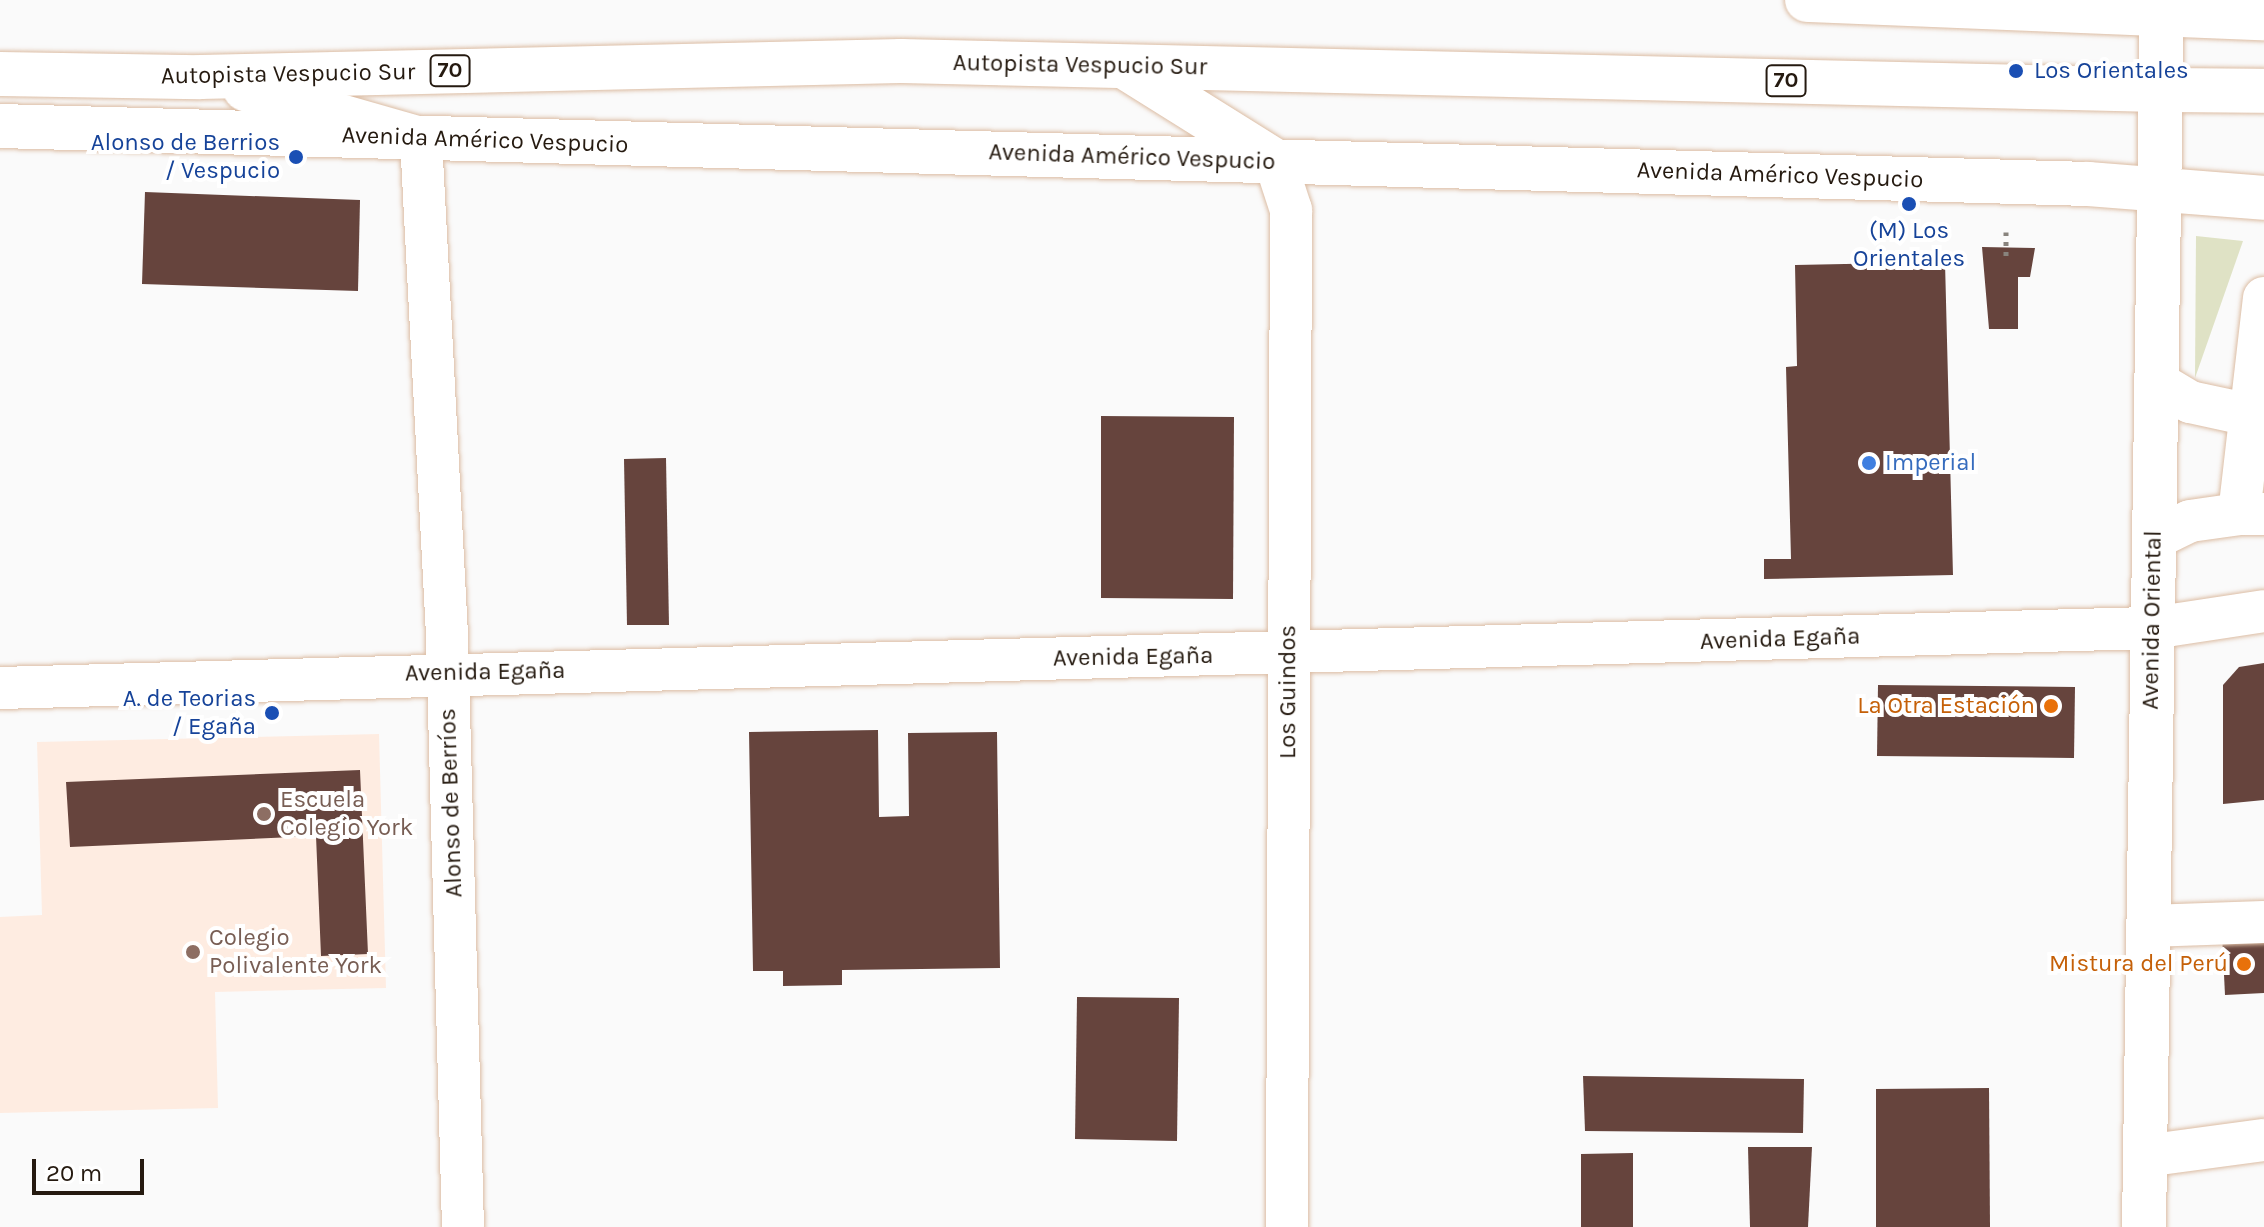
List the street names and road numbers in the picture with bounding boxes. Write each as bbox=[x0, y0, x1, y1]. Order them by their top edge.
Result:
street label: Autopista Vespucio Sur bbox=[953, 48, 1207, 82]
road number: 70 bbox=[428, 53, 472, 89]
street label: Autopista Vespucio Sur bbox=[161, 57, 415, 91]
road number: 70 bbox=[1764, 63, 1808, 99]
street label: Avenida Américo Vespucio bbox=[341, 121, 629, 159]
street label: Avenida Américo Vespucio bbox=[988, 138, 1276, 176]
street label: Avenida Américo Vespucio bbox=[1636, 156, 1924, 194]
street label: Avenida Oriental bbox=[2136, 530, 2168, 710]
street label: Avenida Egaña bbox=[1699, 622, 1861, 656]
street label: Los Guindos bbox=[1274, 625, 1302, 759]
street label: Avenida Egaña bbox=[1053, 641, 1213, 673]
street label: Avenida Egaña bbox=[405, 656, 565, 688]
street label: Alonso de Berríos bbox=[433, 708, 469, 898]

